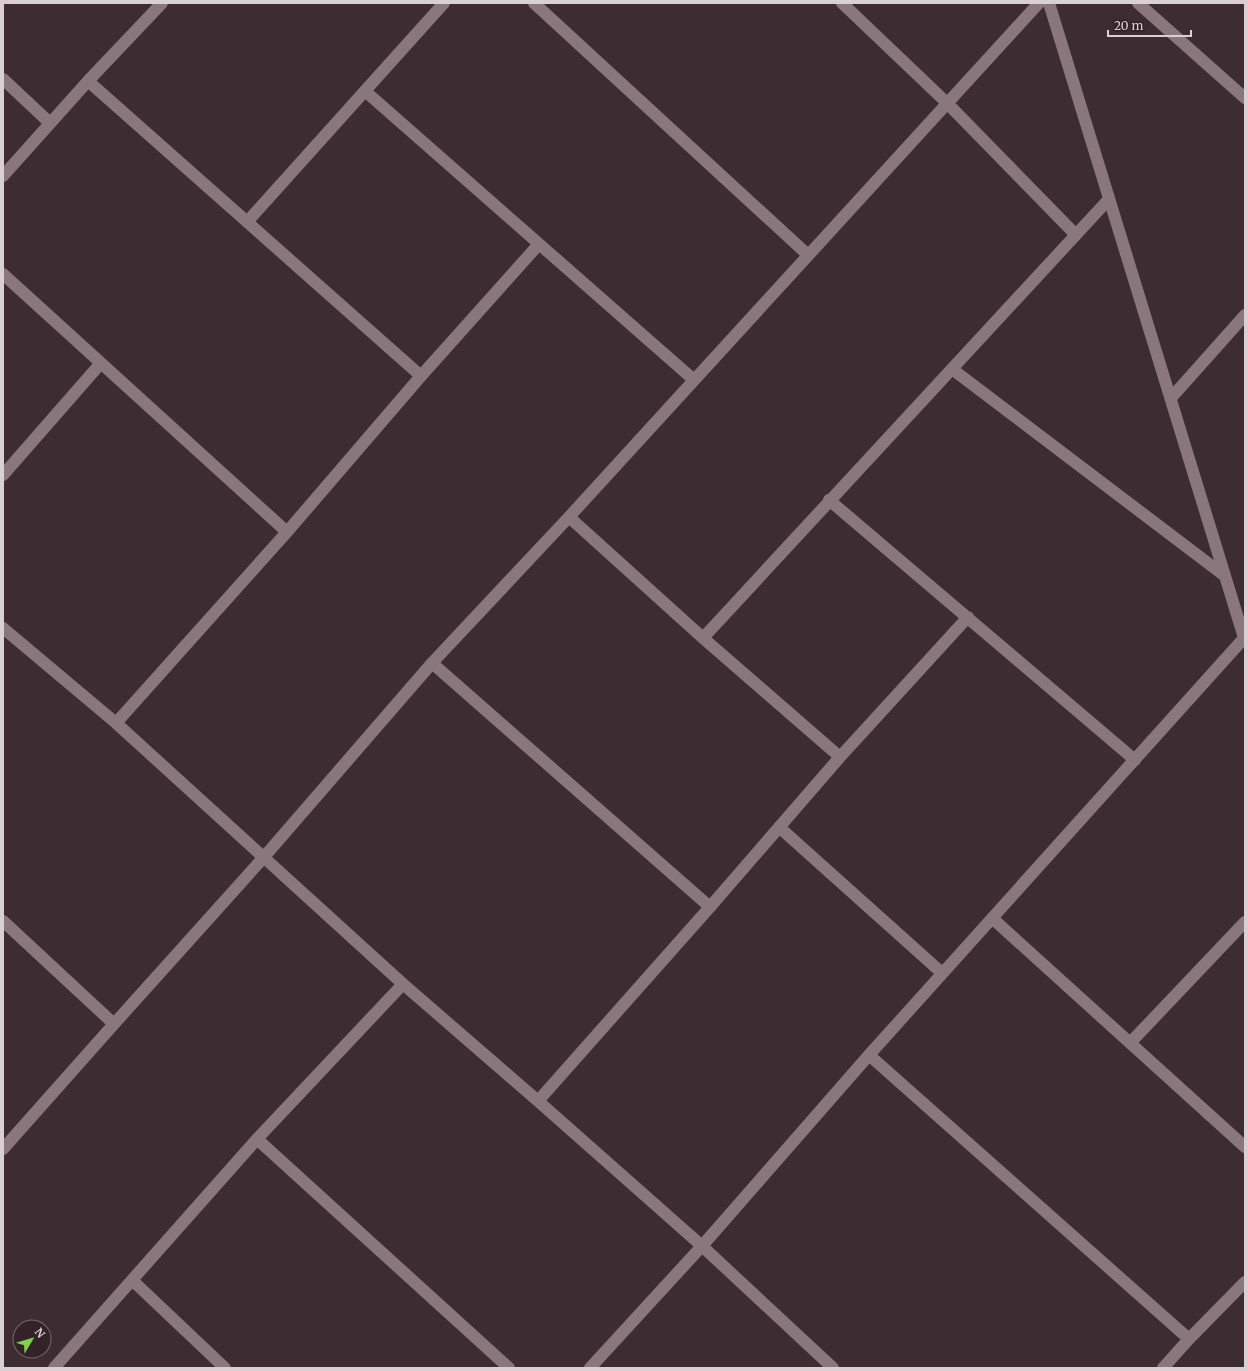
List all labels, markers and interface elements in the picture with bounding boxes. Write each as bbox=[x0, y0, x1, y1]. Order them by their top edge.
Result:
scale bar bbox=[1108, 12, 1191, 38]
text: 20 m bbox=[1114, 18, 1143, 33]
north arrow bbox=[12, 1319, 52, 1359]
text: N bbox=[32, 1325, 48, 1341]

